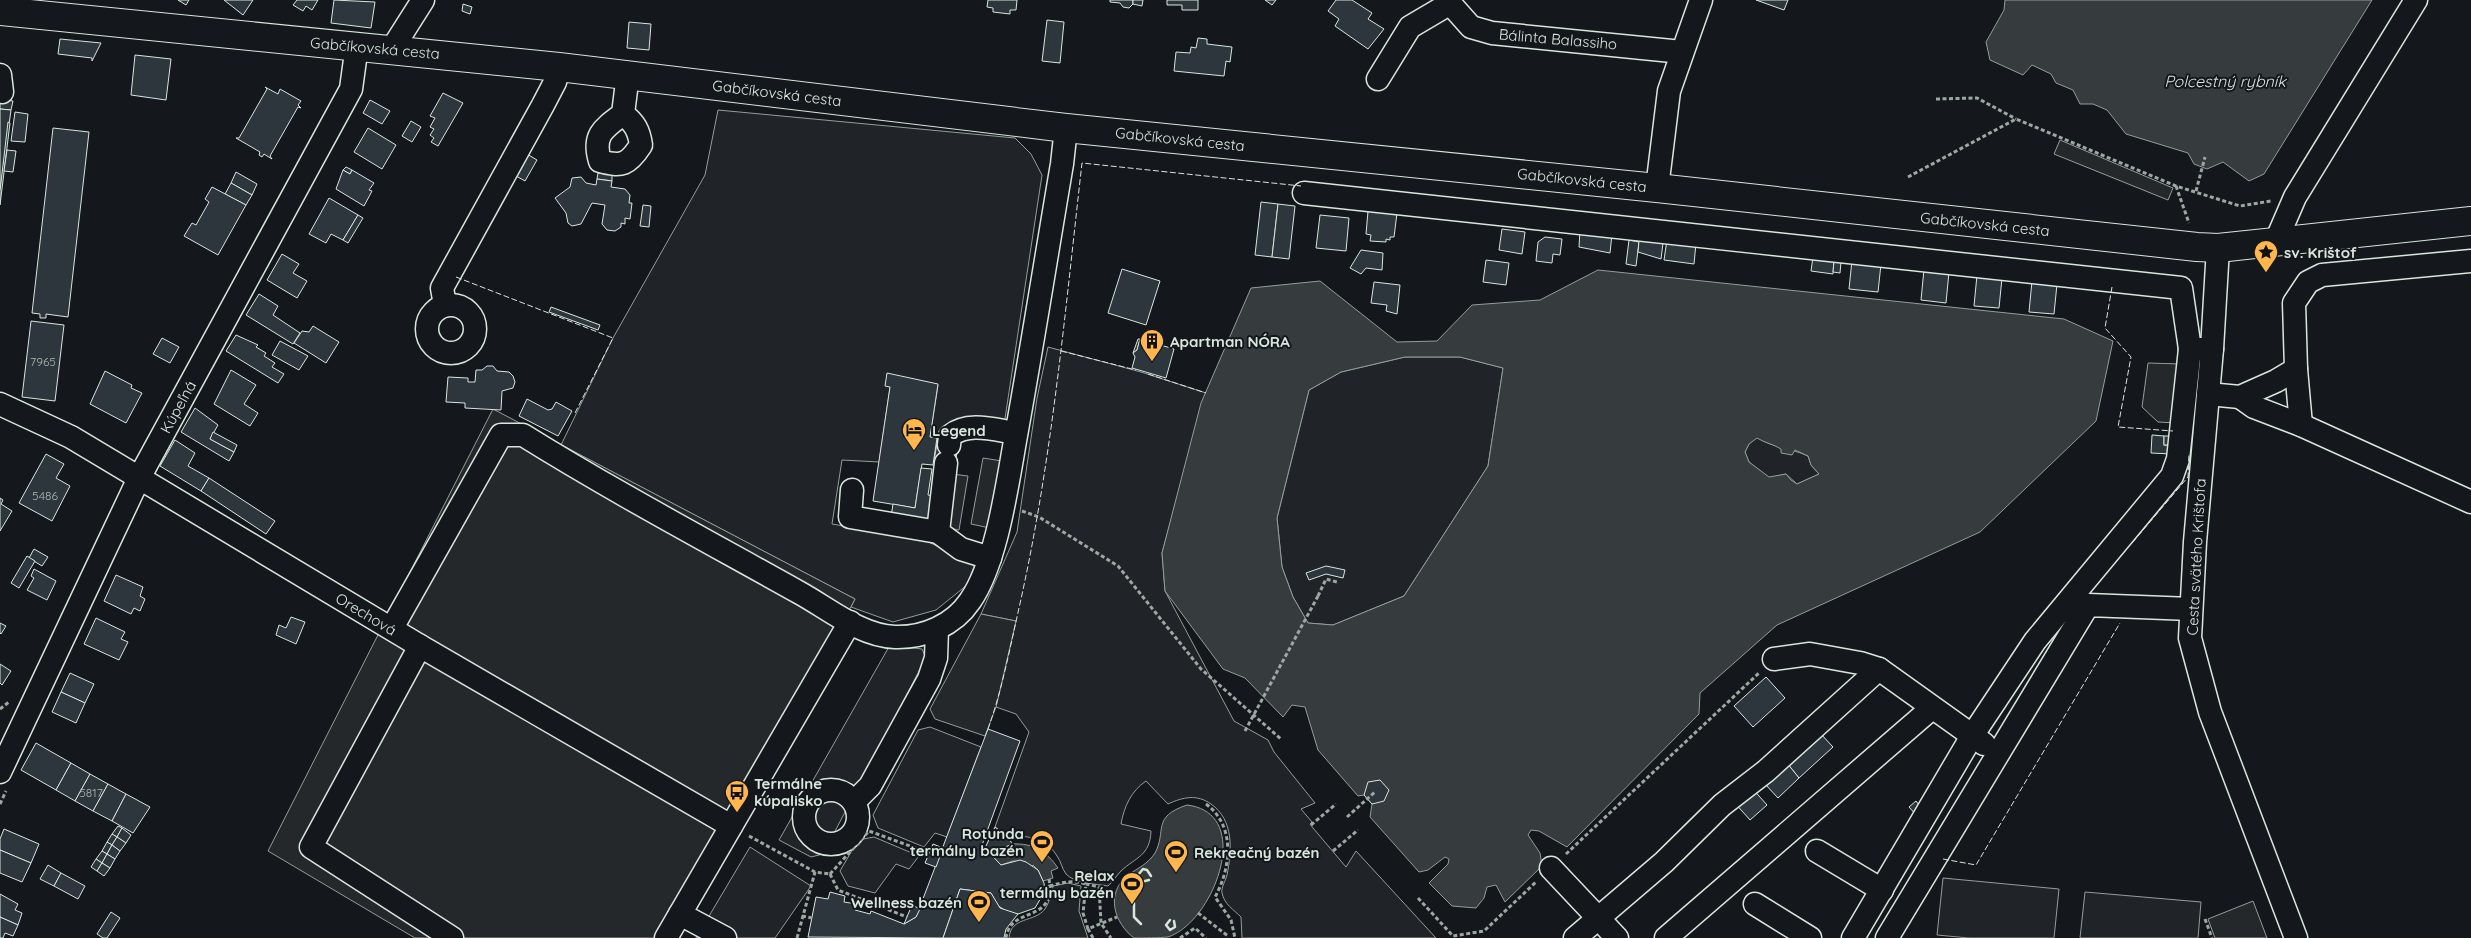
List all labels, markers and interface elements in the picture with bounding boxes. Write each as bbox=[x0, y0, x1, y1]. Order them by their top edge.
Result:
street label: Bálinta Balassiho bbox=[1498, 24, 1618, 54]
street label: Gabčíkovská cesta bbox=[309, 33, 441, 63]
water label: Polcestný rybník bbox=[2164, 71, 2287, 91]
street label: Gabčíkovská cesta bbox=[711, 76, 843, 110]
street label: Gabčíkovská cesta bbox=[1114, 123, 1246, 155]
street label: Gabčíkovská cesta bbox=[1516, 164, 1648, 196]
street label: Gabčíkovská cesta bbox=[1919, 208, 2051, 240]
place icon: sv. Krištof bbox=[2253, 239, 2279, 273]
place label: sv. Krištof bbox=[2284, 243, 2357, 262]
building icon: Apartman NÓRA bbox=[1139, 328, 1165, 362]
place label: Apartman NÓRA bbox=[1170, 332, 1290, 351]
house number: 7965 bbox=[30, 354, 56, 369]
street label: Kúpeľná bbox=[156, 377, 200, 437]
hotel icon: Legend bbox=[901, 417, 927, 451]
place label: Legend bbox=[932, 421, 986, 440]
street label: Cesta svätého Krištofa bbox=[2182, 478, 2210, 636]
house number: 5486 bbox=[32, 488, 58, 503]
street label: Orechová bbox=[332, 588, 400, 640]
place label: Termálne kúpalisko bbox=[754, 774, 823, 810]
bus stop icon: Termálne kúpalisko bbox=[724, 779, 750, 813]
house number: 5817 bbox=[79, 785, 103, 800]
place label: Rotunda termálny bazén bbox=[910, 824, 1024, 860]
sports icon: Rotunda termálny bazén bbox=[1029, 829, 1055, 863]
sports icon: Rekreačný bazén bbox=[1163, 839, 1189, 873]
place label: Rekreačný bazén bbox=[1194, 843, 1320, 862]
place label: Relax termálny bazén bbox=[1000, 866, 1115, 902]
sports icon: Relax termálny bazén bbox=[1119, 871, 1145, 905]
sports icon: Wellness bazén bbox=[966, 889, 992, 923]
place label: Wellness bazén bbox=[851, 893, 962, 912]

